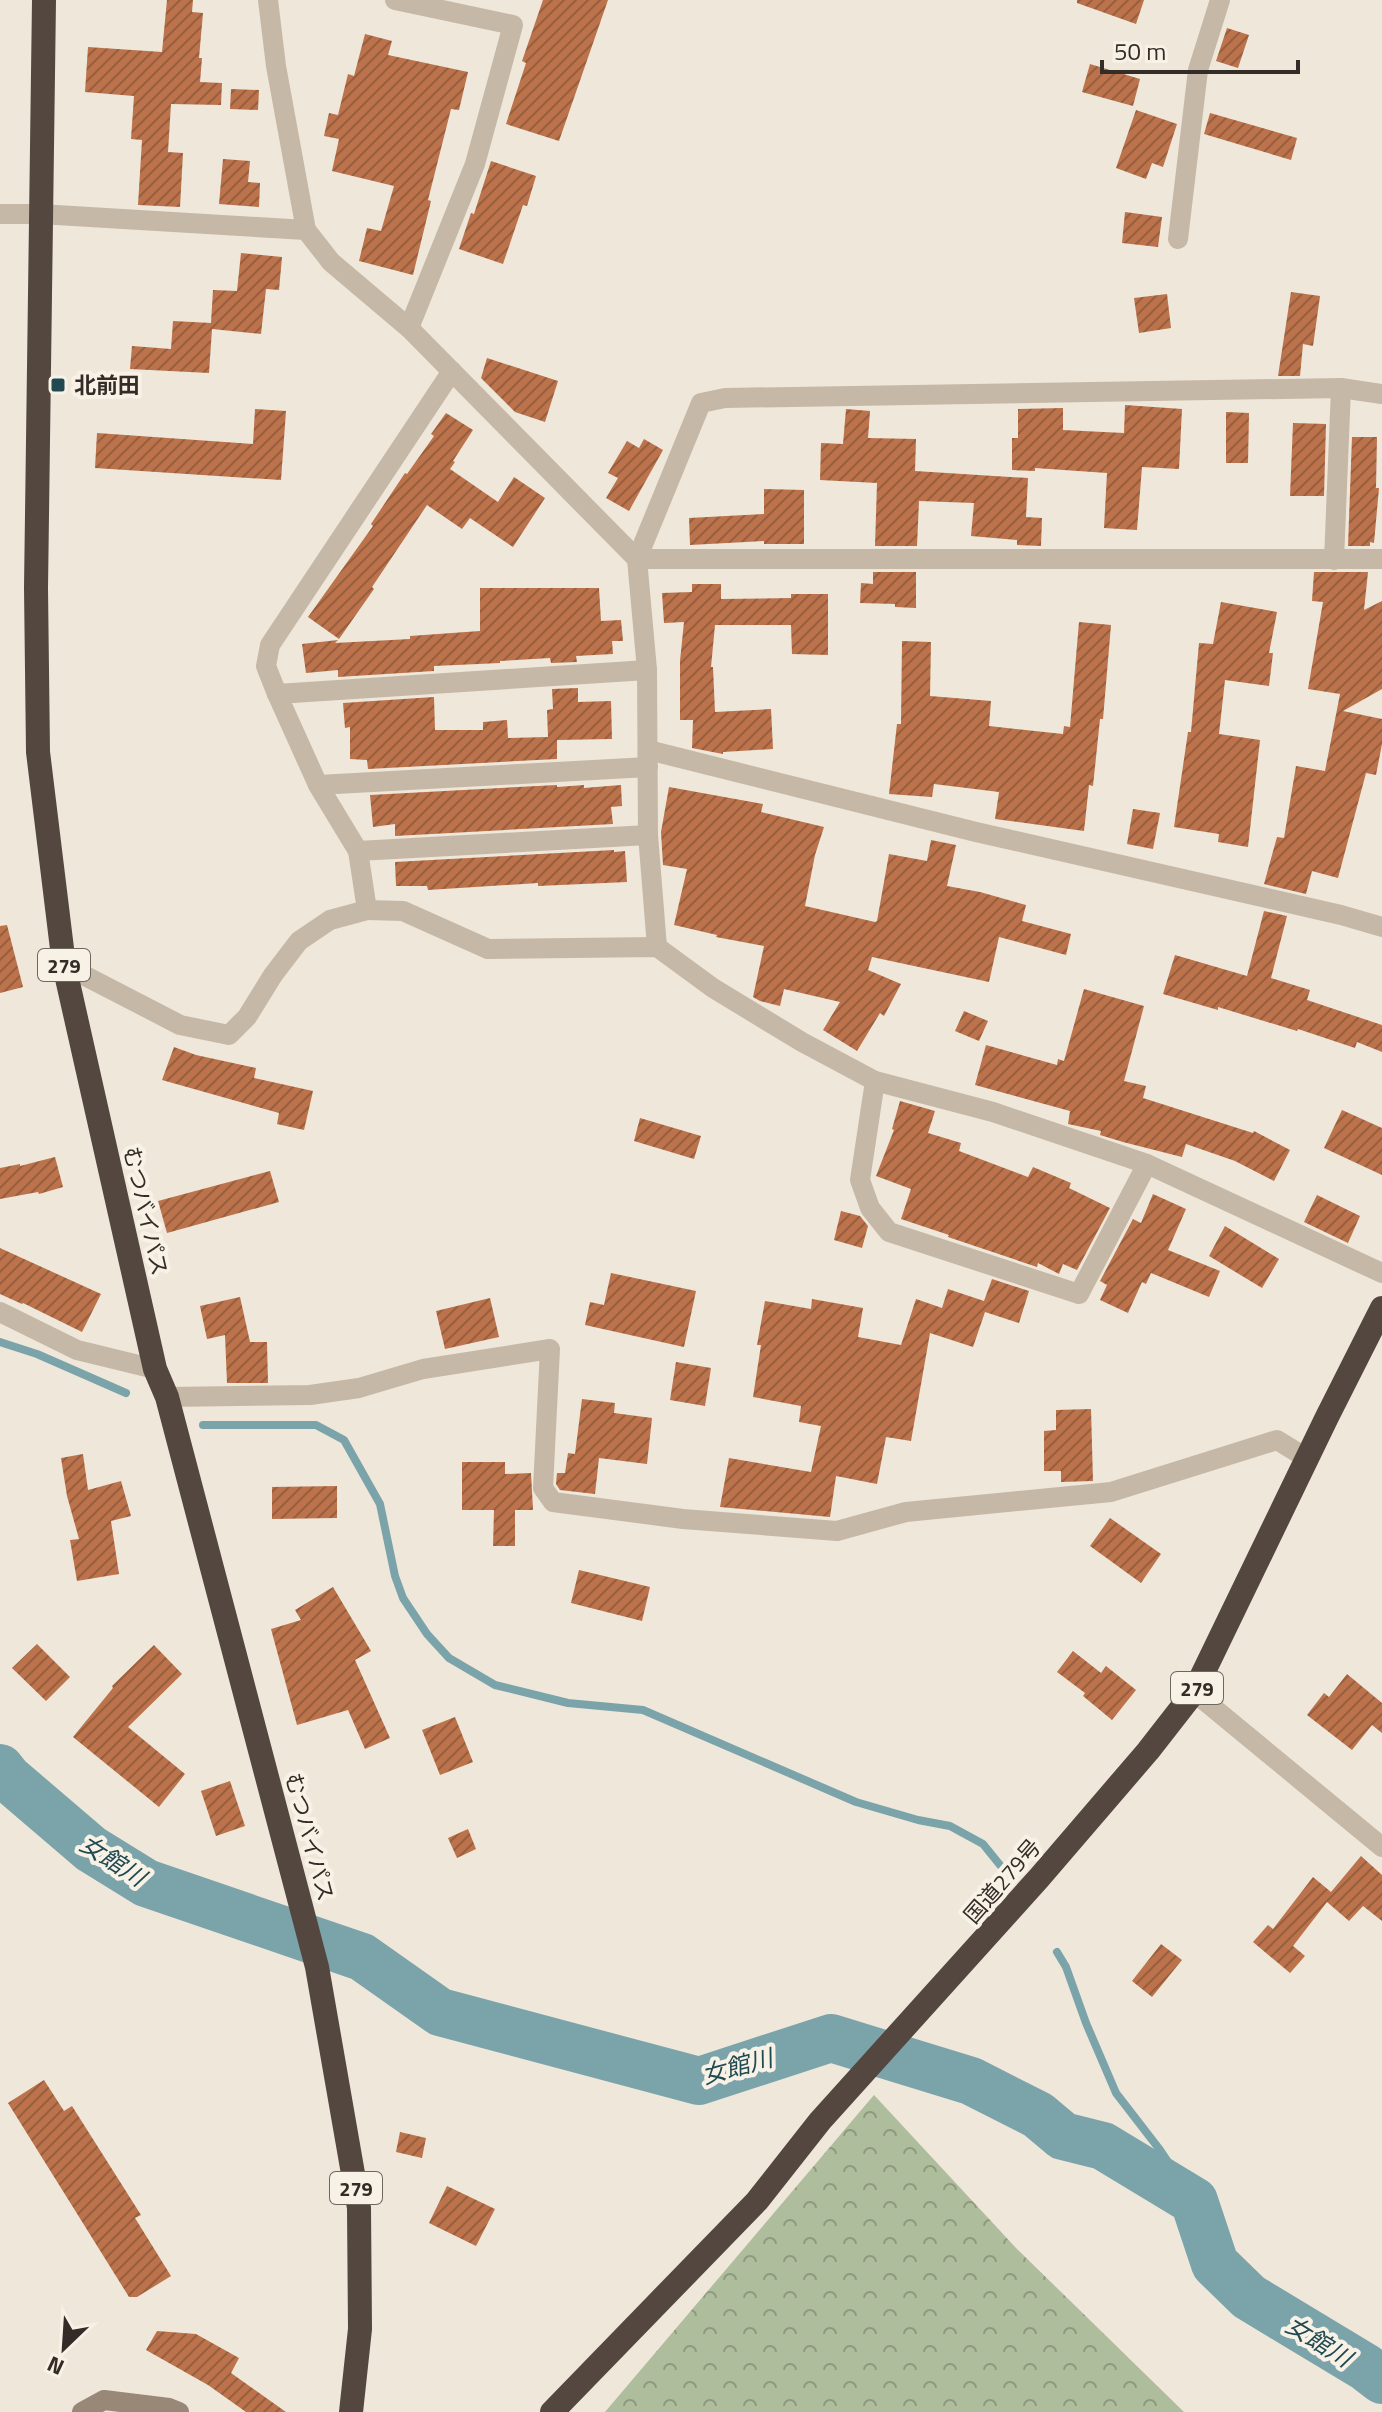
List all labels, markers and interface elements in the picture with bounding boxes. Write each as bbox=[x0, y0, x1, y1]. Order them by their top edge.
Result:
scale bar bbox=[1102, 24, 1298, 74]
text: 50 m bbox=[1114, 33, 1166, 69]
place label: 北前田 bbox=[74, 368, 140, 402]
marker: 北前田 bbox=[49, 376, 67, 394]
road number: 279 bbox=[38, 949, 90, 981]
street label: むつバイパス bbox=[115, 1143, 177, 1279]
road number: 279 bbox=[1171, 1672, 1223, 1704]
street label: むつバイパス bbox=[277, 1769, 343, 1905]
water label: 女館川 bbox=[73, 1825, 156, 1896]
street label: 国道279号 bbox=[955, 1831, 1049, 1931]
water label: 女館川 bbox=[698, 2039, 779, 2093]
road number: 279 bbox=[330, 2172, 382, 2204]
water label: 女館川 bbox=[1279, 2307, 1362, 2377]
north arrow bbox=[24, 2308, 104, 2388]
text: N bbox=[41, 2347, 70, 2385]

